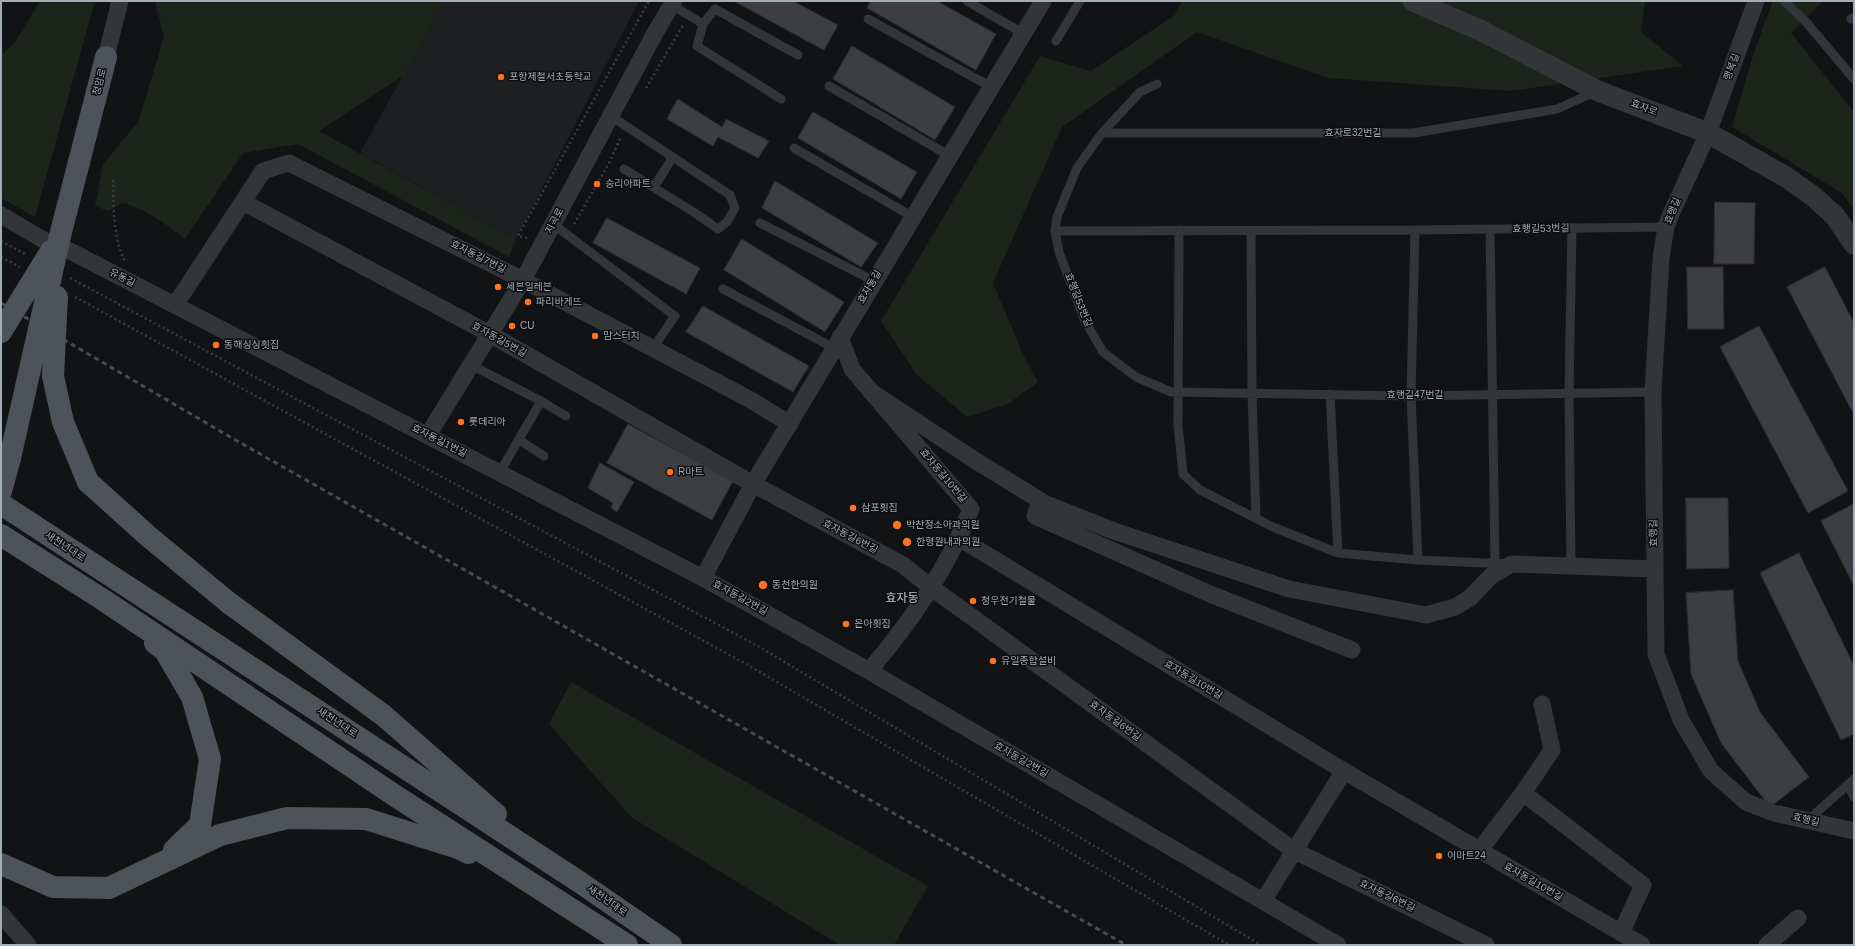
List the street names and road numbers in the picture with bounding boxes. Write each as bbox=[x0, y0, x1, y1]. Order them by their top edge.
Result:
street label: 행복길 bbox=[1722, 52, 1742, 82]
street label: 청암로 bbox=[91, 67, 109, 97]
street label: 효자로 bbox=[1629, 97, 1659, 119]
street label: 효자로32번길 bbox=[1324, 127, 1382, 139]
street label: 효행길 bbox=[1662, 196, 1684, 226]
street label: 지곡로 bbox=[543, 206, 567, 236]
street label: 효행길53번길 bbox=[1512, 223, 1570, 235]
street label: 효자동길7번길 bbox=[448, 238, 508, 276]
street label: 유동길 bbox=[107, 266, 137, 290]
street label: 효자동길 bbox=[855, 268, 885, 306]
street label: 효행길53번길 bbox=[1062, 271, 1094, 329]
street label: 효자동길5번길 bbox=[470, 320, 528, 360]
street label: 효행길47번길 bbox=[1386, 389, 1444, 401]
street label: 효자동길1번길 bbox=[409, 422, 469, 460]
street label: 효자동길10번길 bbox=[917, 447, 969, 505]
street label: 효자동길6번길 bbox=[820, 517, 880, 557]
street label: 효행길 bbox=[1648, 519, 1660, 547]
street label: 새천년대로 bbox=[42, 529, 88, 565]
street label: 효자동길2번길 bbox=[711, 578, 769, 618]
street label: 효자동길10번길 bbox=[1161, 658, 1225, 702]
street label: 효자동길6번길 bbox=[1087, 698, 1143, 744]
street label: 새천년대로 bbox=[314, 705, 360, 741]
street label: 효자동길2번길 bbox=[992, 740, 1050, 780]
street label: 효행길 bbox=[1791, 811, 1821, 829]
street label: 효자동길10번길 bbox=[1501, 860, 1565, 904]
street label: 효자동길6번길 bbox=[1357, 877, 1417, 915]
street label: 새천년대로 bbox=[585, 883, 629, 919]

